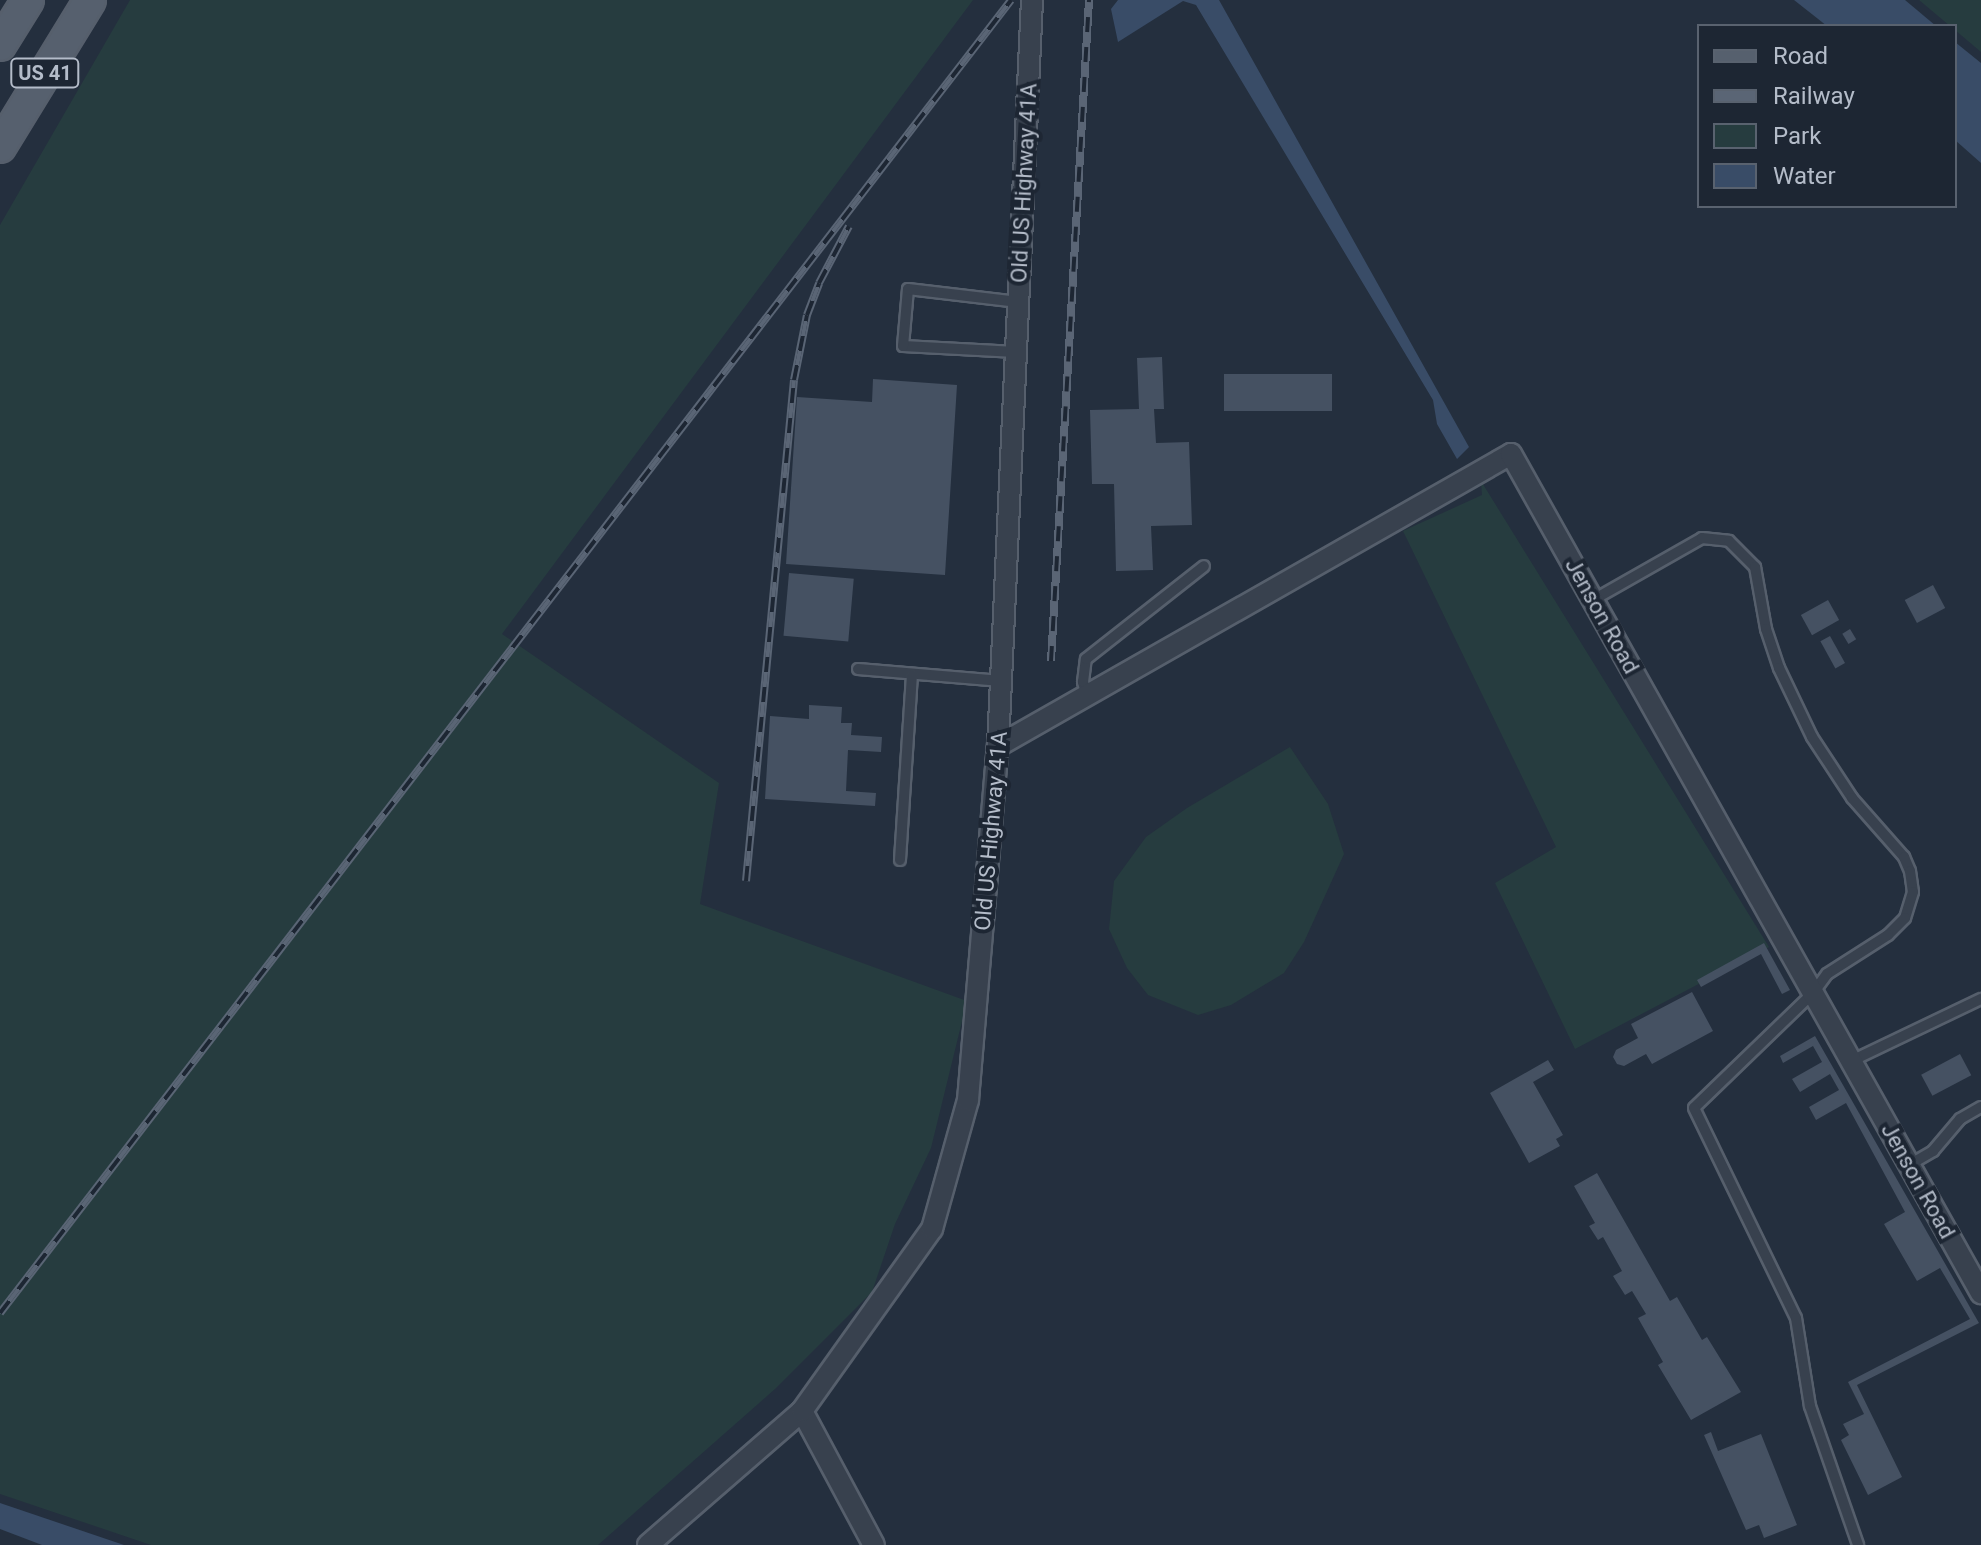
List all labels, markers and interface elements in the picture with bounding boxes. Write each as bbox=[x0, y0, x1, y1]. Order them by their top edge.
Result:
legend bbox=[1697, 24, 1957, 208]
text: Road bbox=[1773, 42, 1828, 70]
road number: US 41 bbox=[9, 57, 81, 89]
street label: Old US Highway 41A bbox=[1006, 82, 1042, 284]
text: Railway bbox=[1773, 82, 1855, 110]
text: Park bbox=[1773, 122, 1821, 150]
text: Water bbox=[1773, 162, 1836, 190]
street label: Jenson Road bbox=[1559, 554, 1645, 678]
street label: Old US Highway 41A bbox=[969, 730, 1013, 932]
street label: Jenson Road bbox=[1875, 1119, 1961, 1243]

